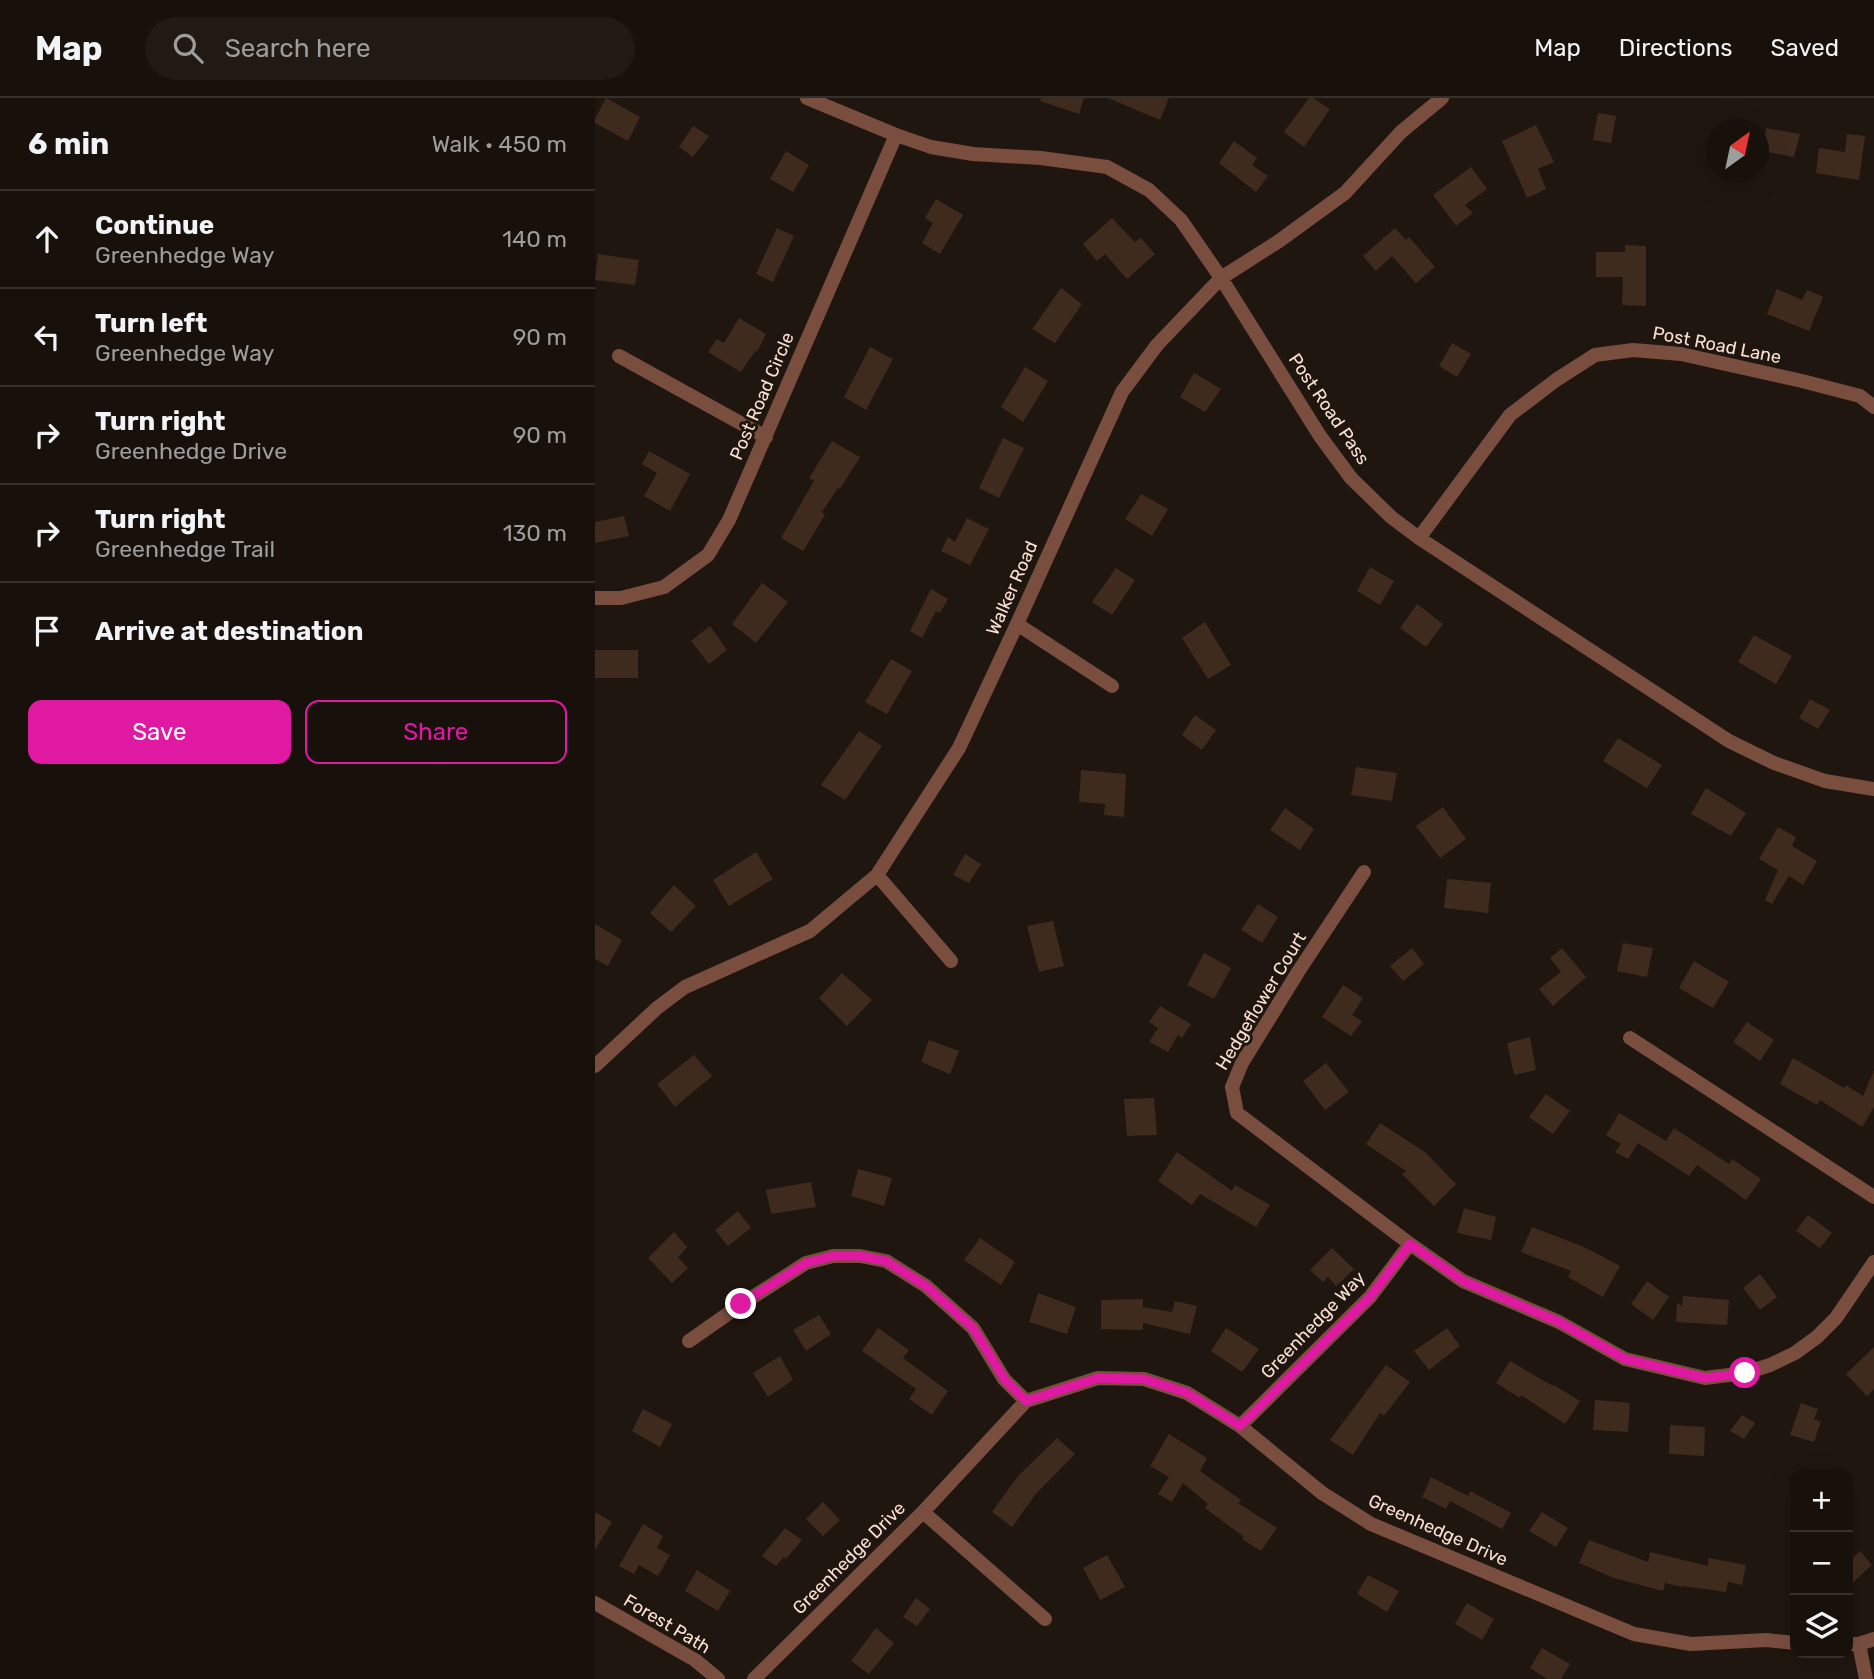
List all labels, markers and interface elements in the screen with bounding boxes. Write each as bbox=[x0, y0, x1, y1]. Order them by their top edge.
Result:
search box bbox=[145, 17, 635, 80]
text: Map bbox=[35, 29, 103, 68]
icon: search bbox=[169, 29, 207, 67]
text: Search here bbox=[225, 33, 370, 64]
text: Map bbox=[1534, 34, 1581, 62]
text: Directions bbox=[1619, 34, 1732, 62]
text: Saved bbox=[1770, 34, 1839, 62]
north arrow bbox=[1706, 119, 1769, 182]
text: 6 min bbox=[28, 126, 109, 162]
text: Walk · 450 m bbox=[432, 130, 567, 158]
text: Continue bbox=[95, 210, 214, 241]
icon: ahead bbox=[28, 220, 66, 258]
text: 140 m bbox=[502, 225, 567, 253]
text: Greenhedge Way bbox=[95, 241, 274, 269]
text: Turn left bbox=[95, 308, 207, 339]
icon: left bbox=[28, 318, 66, 356]
street label: Post Road Lane bbox=[1651, 322, 1783, 368]
text: 90 m bbox=[513, 323, 567, 351]
street label: Post Road Circle bbox=[725, 329, 799, 463]
text: Greenhedge Way bbox=[95, 339, 274, 367]
street label: Post Road Pass bbox=[1284, 349, 1374, 469]
text: Turn right bbox=[95, 406, 225, 437]
icon: right bbox=[28, 416, 66, 454]
text: 90 m bbox=[513, 421, 567, 449]
text: Greenhedge Drive bbox=[95, 437, 287, 465]
text: Turn right bbox=[95, 504, 225, 535]
icon: right bbox=[28, 514, 66, 552]
text: 130 m bbox=[503, 519, 567, 547]
text: Greenhedge Trail bbox=[95, 535, 275, 563]
street label: Walker Road bbox=[981, 537, 1043, 639]
icon: arrive bbox=[28, 612, 66, 650]
text: Arrive at destination bbox=[95, 616, 363, 647]
button: Save bbox=[28, 700, 291, 764]
button: Share bbox=[305, 700, 567, 764]
street label: Hedgeflower Court bbox=[1211, 928, 1311, 1074]
street label: Greenhedge Way bbox=[1256, 1267, 1370, 1383]
route end bbox=[725, 1288, 756, 1319]
route start bbox=[1729, 1357, 1760, 1388]
map controls bbox=[1790, 1469, 1853, 1658]
button: + bbox=[1790, 1469, 1853, 1532]
street label: Greenhedge Drive bbox=[1365, 1489, 1511, 1571]
street label: Greenhedge Drive bbox=[788, 1497, 910, 1619]
button: − bbox=[1790, 1532, 1853, 1595]
street label: Forest Path bbox=[620, 1590, 714, 1658]
button: layers bbox=[1790, 1595, 1853, 1658]

